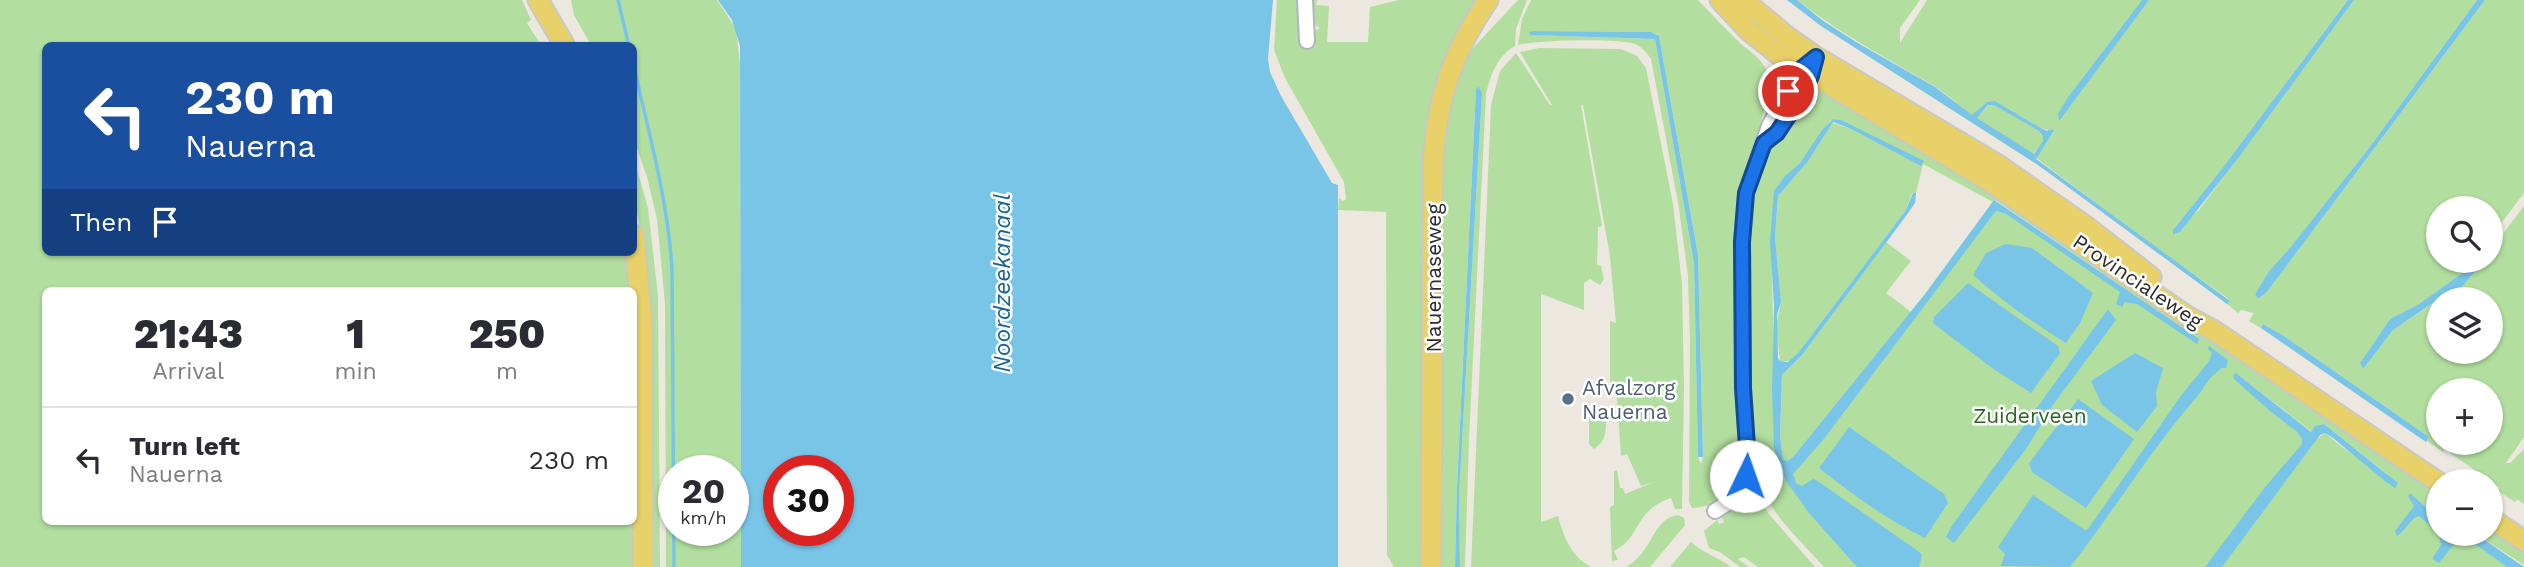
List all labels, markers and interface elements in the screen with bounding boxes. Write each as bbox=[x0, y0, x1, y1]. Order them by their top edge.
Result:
pin bbox=[1758, 61, 1818, 121]
text: 230 m bbox=[185, 68, 335, 126]
icon: left bbox=[70, 70, 161, 161]
icon: arrive bbox=[1769, 72, 1807, 110]
text: Nauerna bbox=[185, 127, 316, 165]
water label: Noordzeekanaal bbox=[989, 193, 1016, 373]
map controls bbox=[2426, 196, 2503, 546]
button: search bbox=[2426, 196, 2503, 273]
icon: arrive bbox=[146, 203, 184, 241]
street label: Nauernaseweg bbox=[1421, 203, 1446, 353]
text: Then bbox=[70, 207, 132, 237]
street label: Provincialeweg bbox=[2068, 228, 2208, 334]
button: layers bbox=[2426, 287, 2503, 364]
text: 21:43 bbox=[134, 309, 243, 358]
text: 1 bbox=[346, 309, 365, 358]
text: 250 bbox=[468, 309, 545, 358]
text: Arrival bbox=[152, 358, 224, 385]
text: min bbox=[335, 358, 377, 385]
text: m bbox=[496, 358, 518, 385]
place label: Afvalzorg Nauerna bbox=[1582, 375, 1676, 424]
button: + bbox=[2426, 378, 2503, 455]
marker: Afvalzorg Nauerna bbox=[1560, 391, 1576, 407]
park label: Zuiderveen bbox=[1973, 403, 2087, 428]
text: Turn left bbox=[129, 431, 240, 461]
position arrow bbox=[1709, 439, 1783, 513]
icon: left bbox=[70, 441, 108, 479]
text: 230 m bbox=[529, 445, 609, 475]
speed limit sign: 30 bbox=[763, 455, 854, 546]
text: Nauerna bbox=[129, 461, 223, 488]
button: − bbox=[2426, 469, 2503, 546]
text: 20 bbox=[682, 470, 725, 512]
text: km/h bbox=[680, 507, 727, 528]

